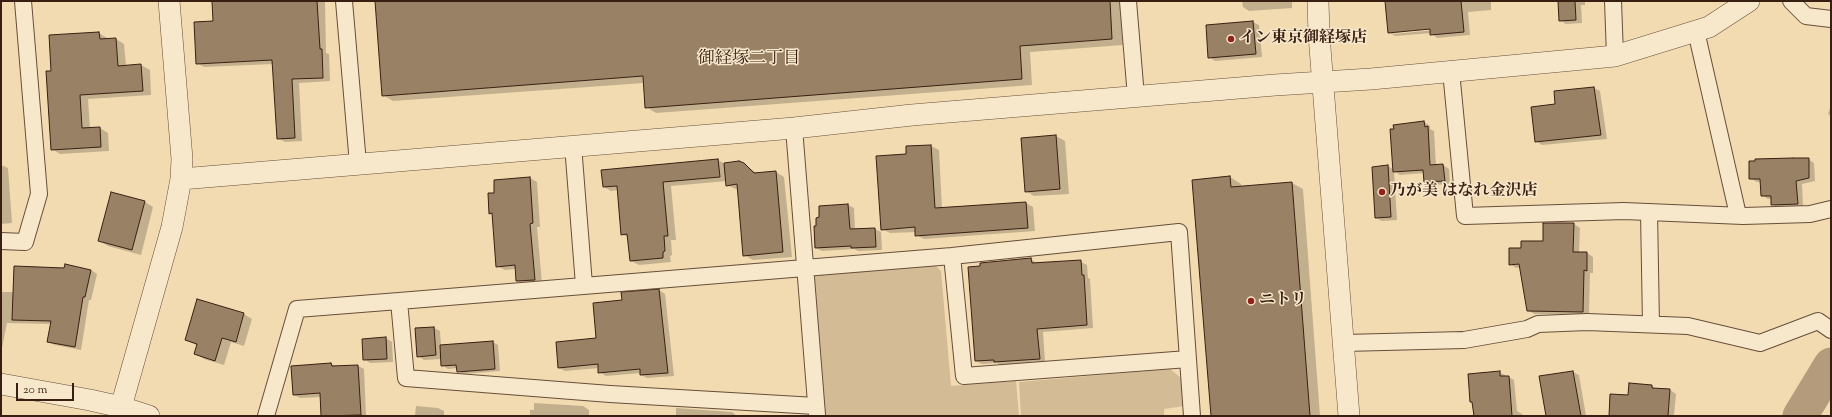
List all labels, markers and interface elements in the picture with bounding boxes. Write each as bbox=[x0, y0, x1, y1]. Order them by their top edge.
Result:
place label: イン東京御経塚店 bbox=[1239, 29, 1367, 49]
marker: イン東京御経塚店 bbox=[1226, 34, 1236, 44]
district label: 御経塚二丁目 bbox=[698, 50, 800, 70]
place label: 乃が美 はなれ金沢店 bbox=[1390, 182, 1537, 202]
marker: 乃が美 はなれ金沢店 bbox=[1377, 187, 1387, 197]
place label: ニトリ bbox=[1259, 291, 1307, 311]
marker: ニトリ bbox=[1246, 296, 1256, 306]
scale bar bbox=[18, 375, 76, 401]
text: 20 m bbox=[23, 381, 47, 399]

